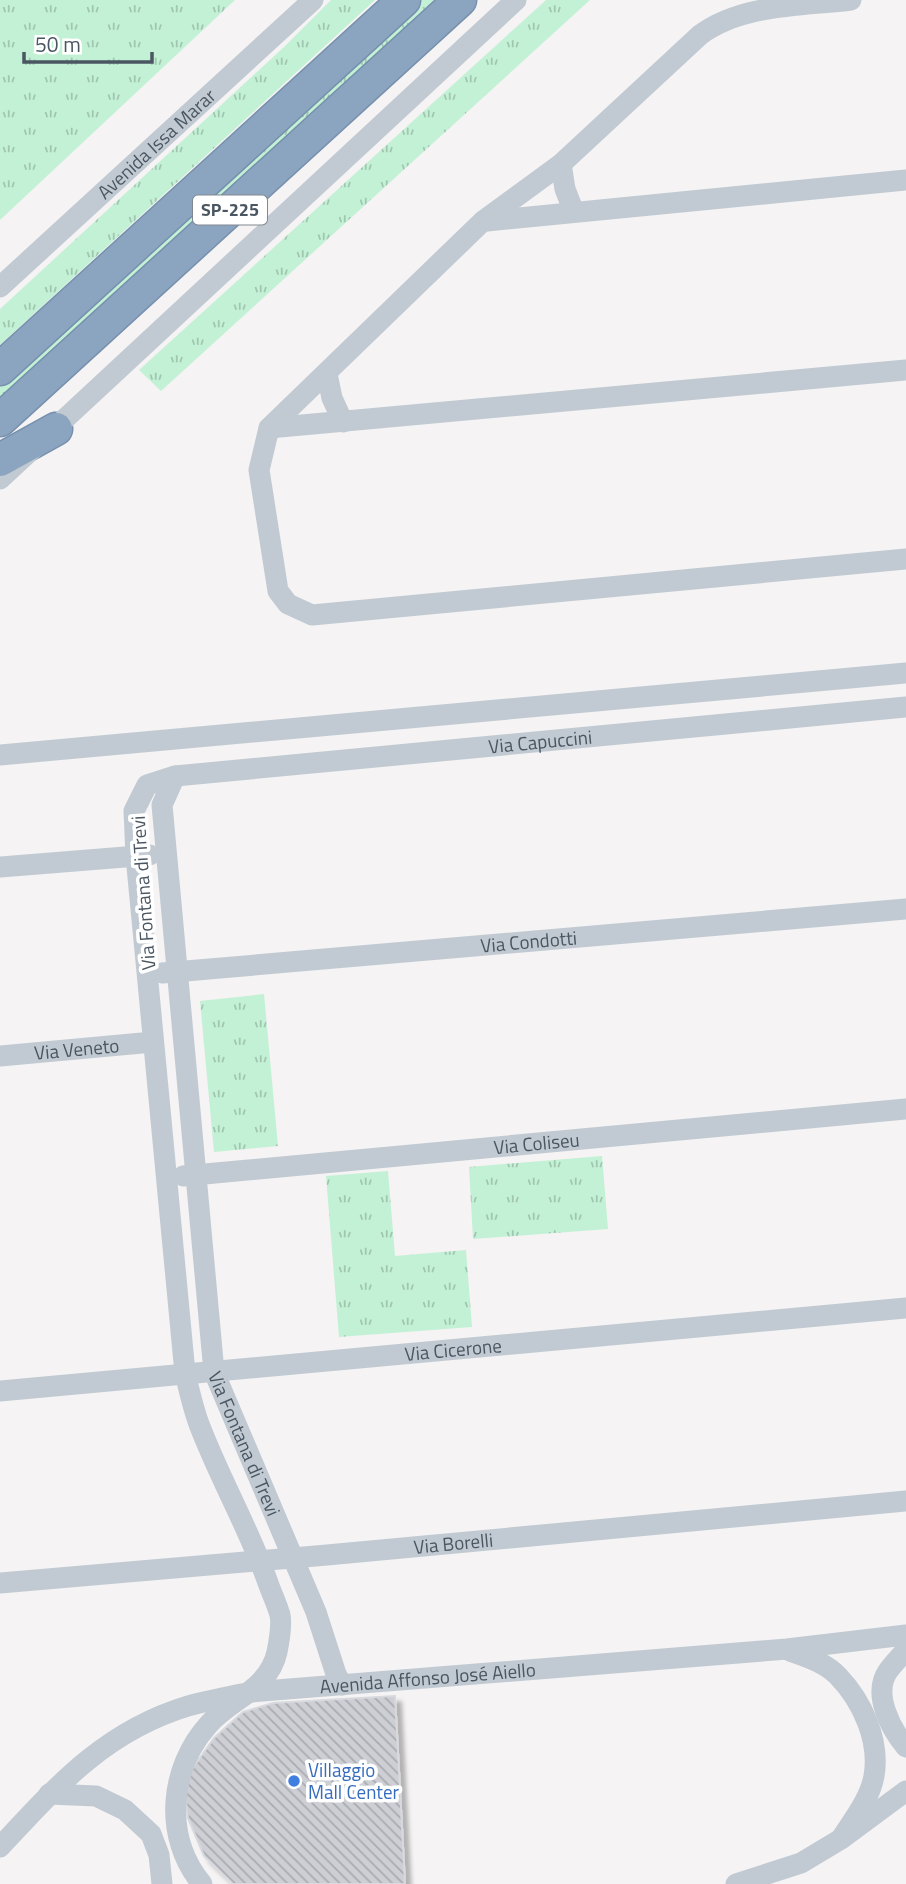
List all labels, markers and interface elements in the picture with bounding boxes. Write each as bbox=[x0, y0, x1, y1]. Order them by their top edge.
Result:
scale bar bbox=[24, 21, 152, 65]
text: 50 m bbox=[35, 28, 81, 60]
street label: Avenida Issa Marar bbox=[90, 81, 222, 205]
road number: SP-225 bbox=[193, 196, 267, 224]
street label: Via Capuccini bbox=[487, 722, 593, 760]
street label: Via Fontana di Trevi bbox=[123, 815, 162, 971]
street label: Via Condotti bbox=[479, 922, 578, 960]
street label: Via Veneto bbox=[33, 1030, 121, 1067]
street label: Via Coliseu bbox=[492, 1124, 581, 1161]
street label: Via Cicerone bbox=[403, 1330, 503, 1368]
street label: Via Fontana di Trevi bbox=[201, 1366, 289, 1520]
street label: Via Borelli bbox=[412, 1525, 494, 1561]
street label: Avenida Affonso José Aiello bbox=[318, 1654, 537, 1701]
place label: Villaggio Mall Center bbox=[308, 1755, 400, 1806]
marker: Villaggio Mall Center bbox=[286, 1773, 302, 1789]

